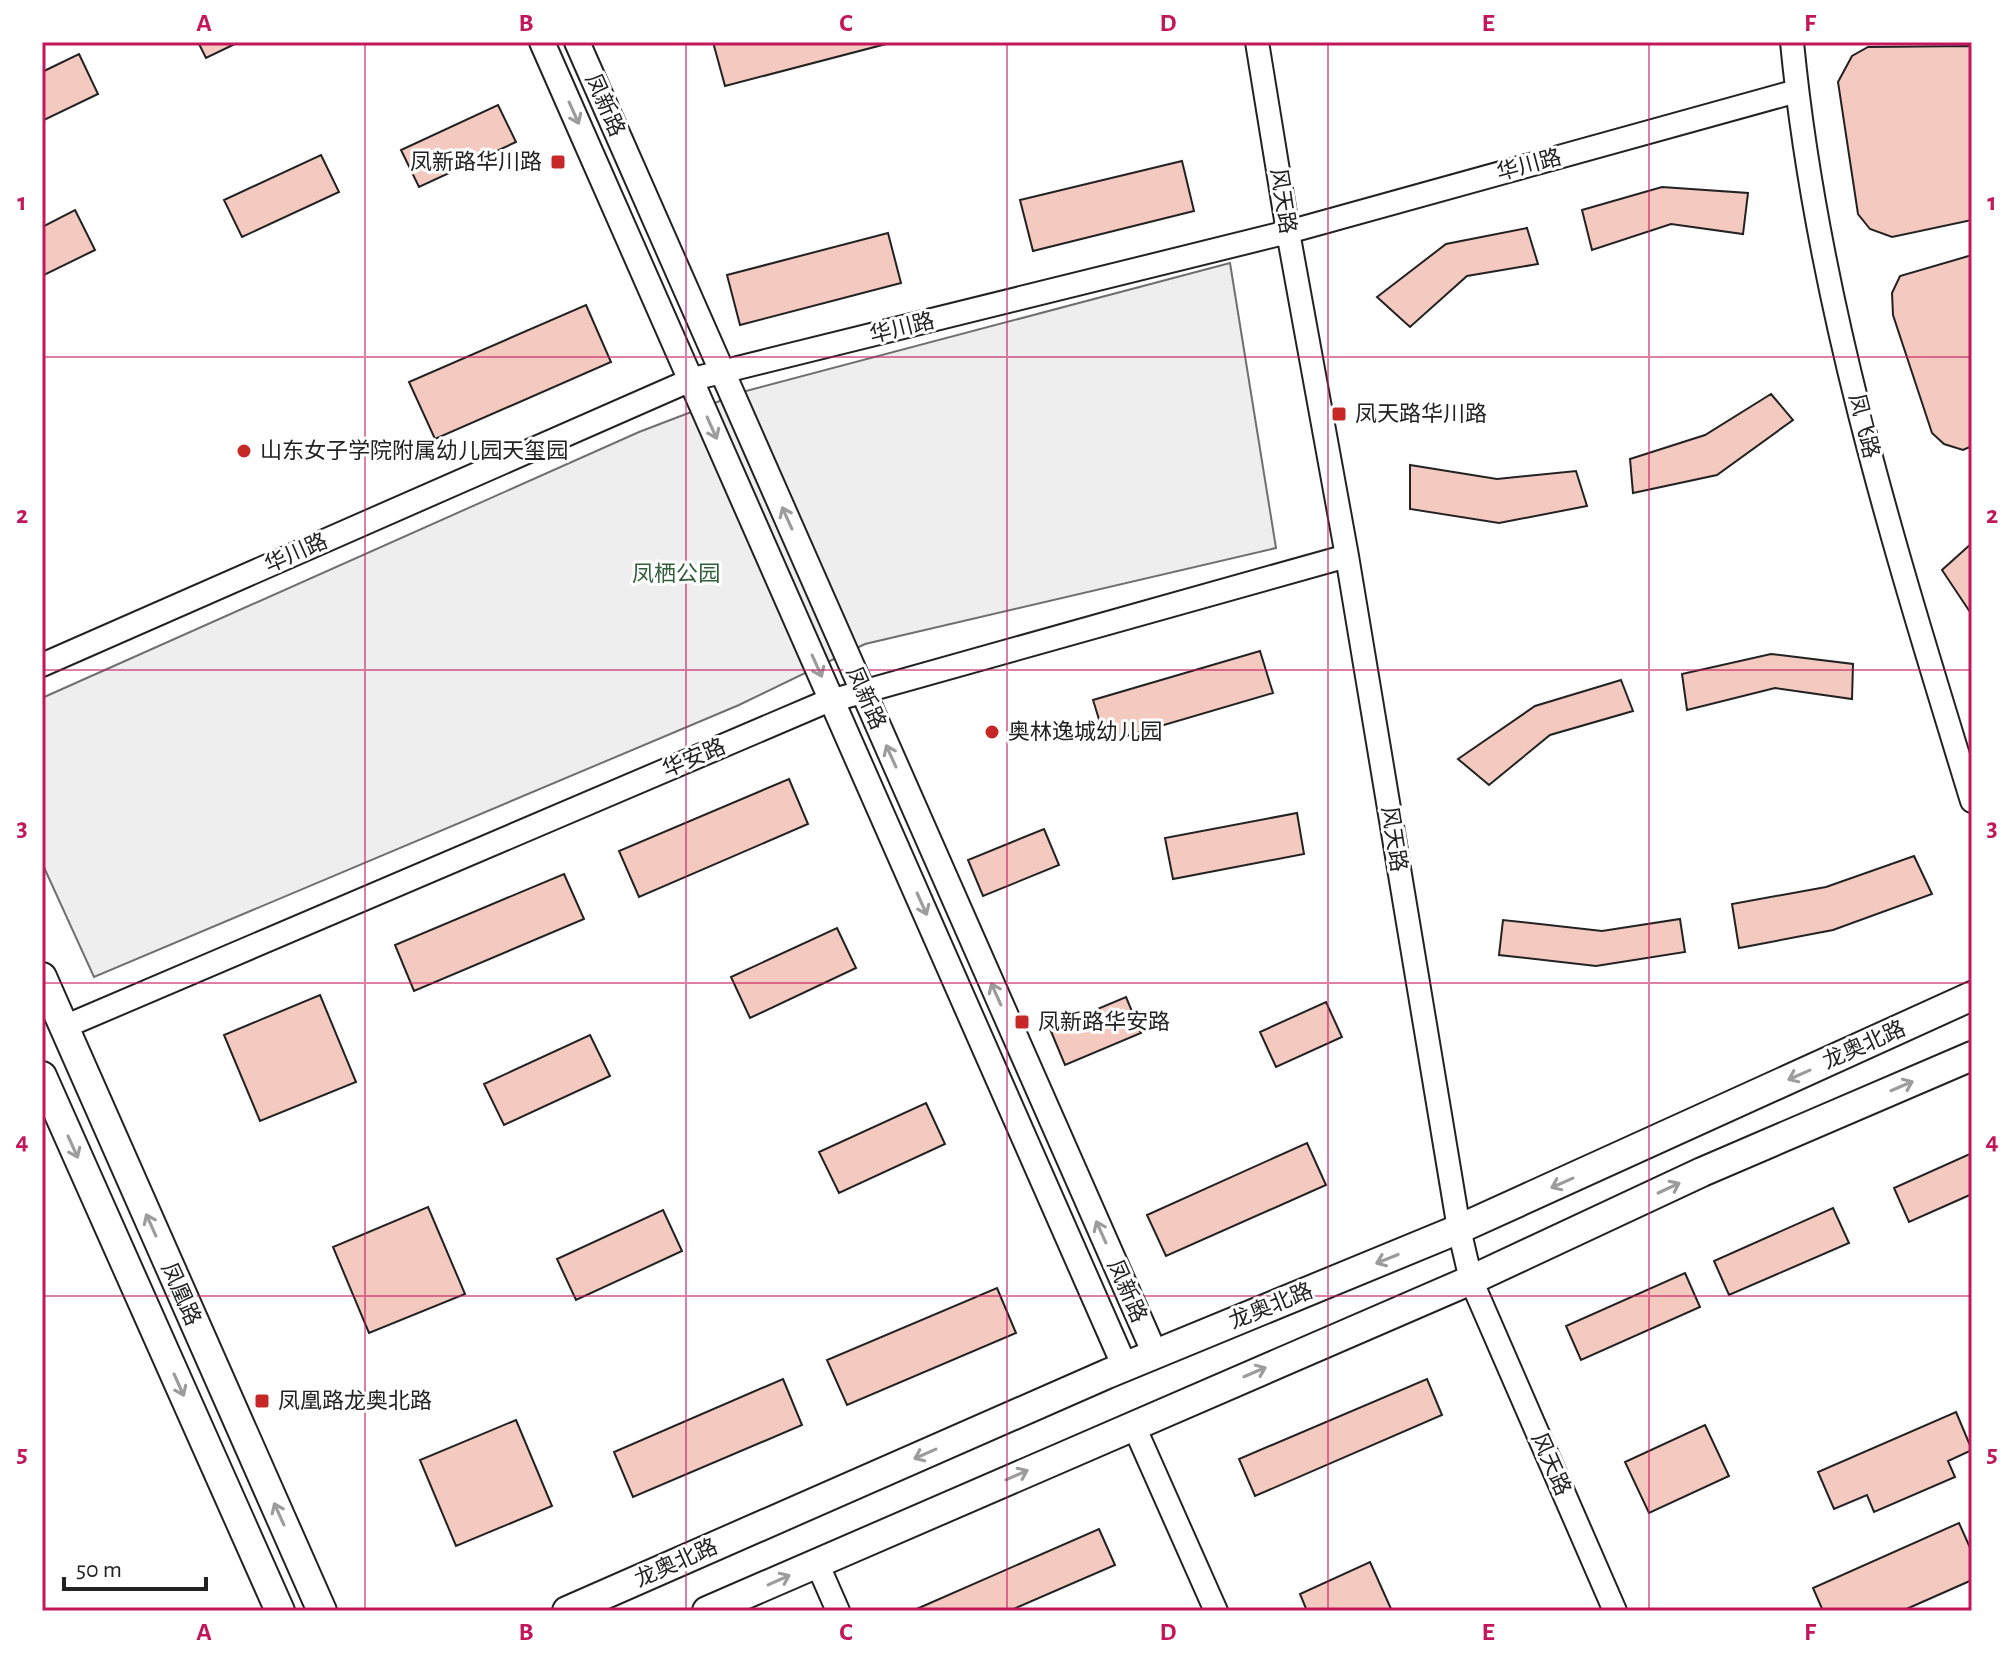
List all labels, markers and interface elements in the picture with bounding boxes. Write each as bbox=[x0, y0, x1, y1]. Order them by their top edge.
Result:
text: A bbox=[196, 10, 212, 36]
text: B bbox=[518, 10, 534, 36]
text: C bbox=[839, 10, 853, 36]
text: D bbox=[1159, 10, 1177, 36]
text: E bbox=[1481, 10, 1495, 36]
text: F bbox=[1804, 10, 1817, 36]
street label: 凤新路 bbox=[582, 70, 629, 140]
one-way arrow bbox=[567, 101, 582, 125]
street label: 华川路 bbox=[1494, 145, 1564, 184]
place label: 凤新路华川路 bbox=[410, 150, 542, 173]
marker: 凤新路华川路 bbox=[549, 153, 567, 171]
street label: 风天路 bbox=[1267, 167, 1300, 235]
text: 1 bbox=[17, 189, 27, 215]
text: 1 bbox=[1987, 189, 1997, 215]
street label: 华川路 bbox=[867, 308, 937, 347]
street label: 凤飞路 bbox=[1845, 391, 1884, 461]
place label: 凤天路华川路 bbox=[1355, 402, 1487, 425]
marker: 凤天路华川路 bbox=[1330, 405, 1348, 423]
one-way arrow bbox=[705, 416, 720, 440]
place label: 山东女子学院附属幼儿园天玺园 bbox=[260, 439, 568, 462]
marker: 山东女子学院附属幼儿园天玺园 bbox=[235, 442, 253, 460]
text: 2 bbox=[16, 502, 28, 528]
text: 2 bbox=[1986, 502, 1998, 528]
one-way arrow bbox=[778, 506, 793, 531]
street label: 华川路 bbox=[261, 529, 331, 576]
park label: 凤栖公园 bbox=[632, 562, 720, 585]
one-way arrow bbox=[810, 653, 825, 678]
street label: 凤新路 bbox=[843, 663, 890, 733]
place label: 奥林逸城幼儿园 bbox=[1008, 720, 1162, 743]
marker: 奥林逸城幼儿园 bbox=[983, 723, 1001, 741]
street label: 华安路 bbox=[659, 734, 729, 781]
one-way arrow bbox=[883, 744, 898, 769]
street label: 风天路 bbox=[1378, 805, 1411, 873]
text: 3 bbox=[16, 815, 28, 841]
text: 3 bbox=[1986, 815, 1998, 841]
one-way arrow bbox=[915, 891, 930, 916]
one-way arrow bbox=[988, 982, 1003, 1006]
place label: 凤新路华安路 bbox=[1038, 1010, 1170, 1033]
marker: 凤新路华安路 bbox=[1013, 1013, 1031, 1031]
street label: 龙奥北路 bbox=[1819, 1016, 1909, 1073]
one-way arrow bbox=[1787, 1068, 1811, 1083]
one-way arrow bbox=[1890, 1078, 1914, 1093]
text: 4 bbox=[15, 1128, 29, 1154]
text: 4 bbox=[1985, 1128, 1999, 1154]
one-way arrow bbox=[67, 1134, 82, 1159]
one-way arrow bbox=[1551, 1176, 1575, 1191]
one-way arrow bbox=[1657, 1180, 1681, 1195]
one-way arrow bbox=[142, 1214, 157, 1238]
one-way arrow bbox=[1092, 1220, 1107, 1245]
one-way arrow bbox=[1375, 1252, 1400, 1267]
street label: 凤新路 bbox=[1104, 1256, 1151, 1326]
street label: 凤凰路 bbox=[158, 1259, 205, 1329]
street label: 龙奥北路 bbox=[1226, 1278, 1316, 1333]
one-way arrow bbox=[1242, 1364, 1267, 1379]
one-way arrow bbox=[172, 1372, 187, 1397]
place label: 凤凰路龙奥北路 bbox=[278, 1389, 432, 1412]
marker: 凤凰路龙奥北路 bbox=[253, 1392, 271, 1410]
street label: 风天路 bbox=[1528, 1429, 1575, 1499]
text: 5 bbox=[16, 1441, 28, 1467]
text: 5 bbox=[1986, 1441, 1998, 1467]
one-way arrow bbox=[913, 1447, 938, 1462]
one-way arrow bbox=[1004, 1467, 1029, 1482]
one-way arrow bbox=[270, 1502, 285, 1527]
street label: 龙奥北路 bbox=[631, 1534, 721, 1591]
scale bar bbox=[64, 1541, 206, 1591]
text: 50 m bbox=[76, 1558, 122, 1582]
one-way arrow bbox=[766, 1571, 790, 1586]
text: A bbox=[196, 1619, 212, 1645]
text: B bbox=[518, 1619, 534, 1645]
text: C bbox=[839, 1619, 853, 1645]
text: D bbox=[1159, 1619, 1177, 1645]
text: E bbox=[1481, 1619, 1495, 1645]
text: F bbox=[1804, 1619, 1817, 1645]

